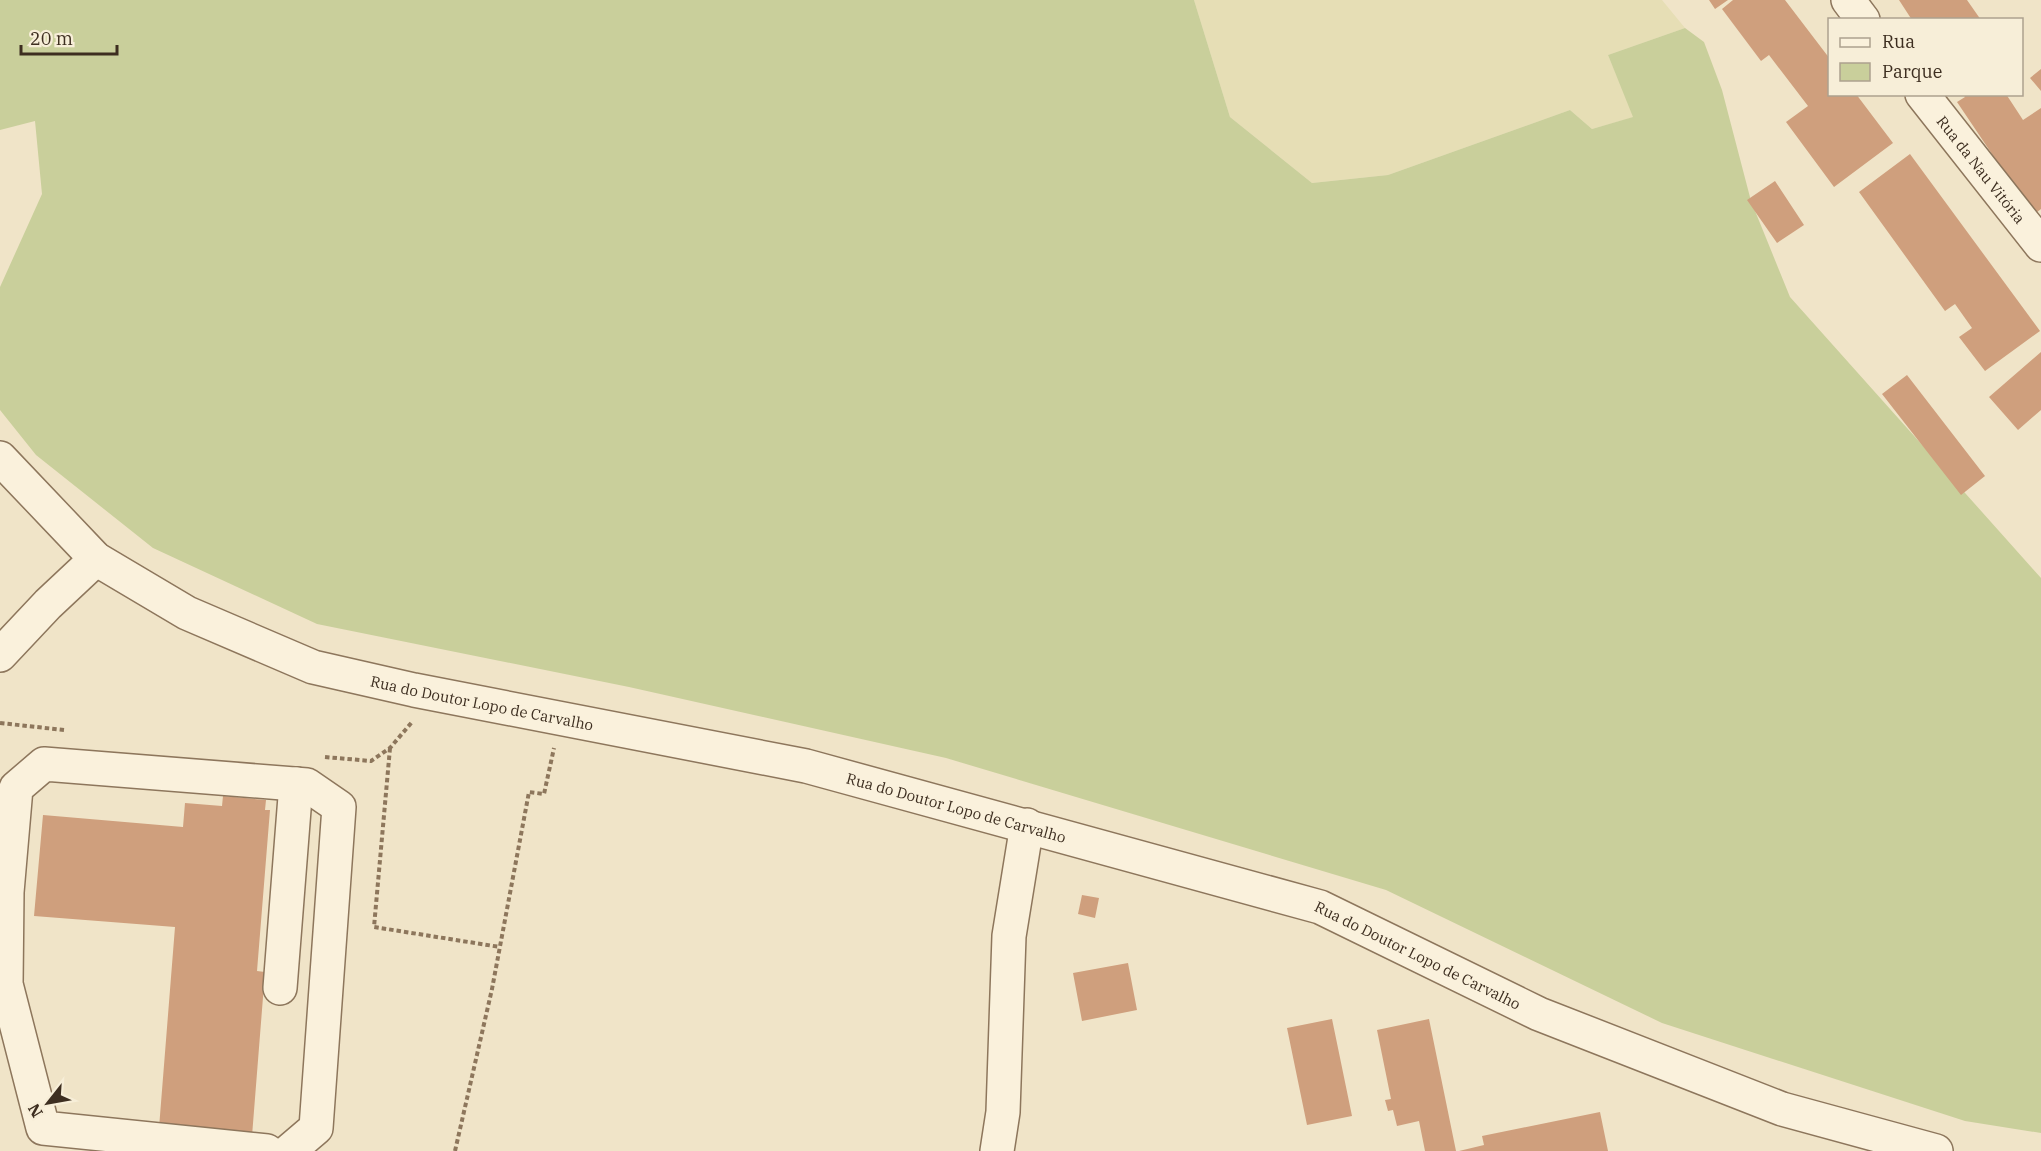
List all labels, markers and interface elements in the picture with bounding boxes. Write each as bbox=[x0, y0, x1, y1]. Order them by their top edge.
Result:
scale bar bbox=[21, 18, 117, 56]
legend bbox=[1828, 18, 2023, 96]
text: 20 m bbox=[30, 27, 73, 50]
text: Rua bbox=[1882, 30, 1915, 53]
text: Parque bbox=[1882, 60, 1942, 83]
street label: Rua da Nau Vitória bbox=[1933, 112, 2030, 227]
street label: Rua do Doutor Lopo de Carvalho bbox=[369, 671, 595, 734]
street label: Rua do Doutor Lopo de Carvalho bbox=[844, 768, 1068, 846]
street label: Rua do Doutor Lopo de Carvalho bbox=[1312, 896, 1524, 1013]
north arrow bbox=[18, 1073, 78, 1133]
text: N bbox=[23, 1100, 47, 1121]

